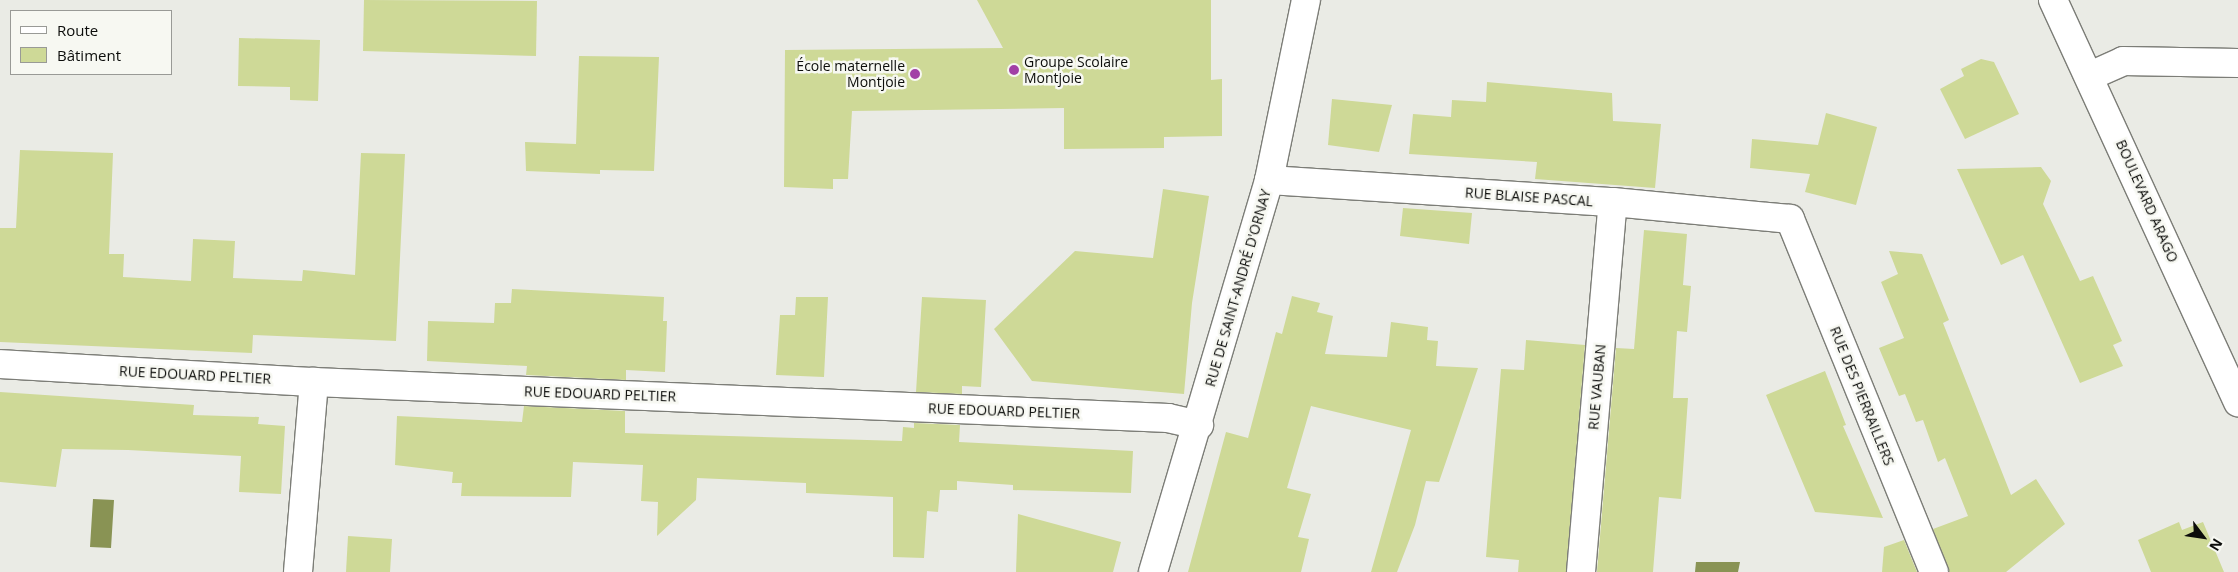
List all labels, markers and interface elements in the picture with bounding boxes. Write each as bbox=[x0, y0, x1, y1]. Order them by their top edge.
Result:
legend bbox=[10, 10, 172, 75]
text: Route bbox=[57, 20, 98, 40]
text: Bâtiment bbox=[57, 45, 121, 65]
place label: Groupe Scolaire Montjoie bbox=[1024, 54, 1128, 86]
place label: École maternelle Montjoie bbox=[796, 58, 905, 90]
marker: Groupe Scolaire Montjoie bbox=[1008, 64, 1020, 76]
marker: École maternelle Montjoie bbox=[909, 68, 921, 80]
street label: BOULEVARD ARAGO bbox=[2112, 137, 2182, 265]
street label: RUE BLAISE PASCAL bbox=[1464, 184, 1594, 210]
street label: RUE DE SAINT-ANDRÉ D'ORNAY bbox=[1202, 187, 1274, 389]
street label: RUE DES PIERRAILLERS bbox=[1826, 324, 1898, 468]
street label: RUE VAUBAN bbox=[1585, 343, 1609, 431]
street label: RUE EDOUARD PELTIER bbox=[119, 363, 271, 387]
street label: RUE EDOUARD PELTIER bbox=[524, 383, 676, 405]
street label: RUE EDOUARD PELTIER bbox=[928, 400, 1080, 422]
north arrow bbox=[2178, 512, 2228, 562]
text: N bbox=[2205, 535, 2227, 555]

